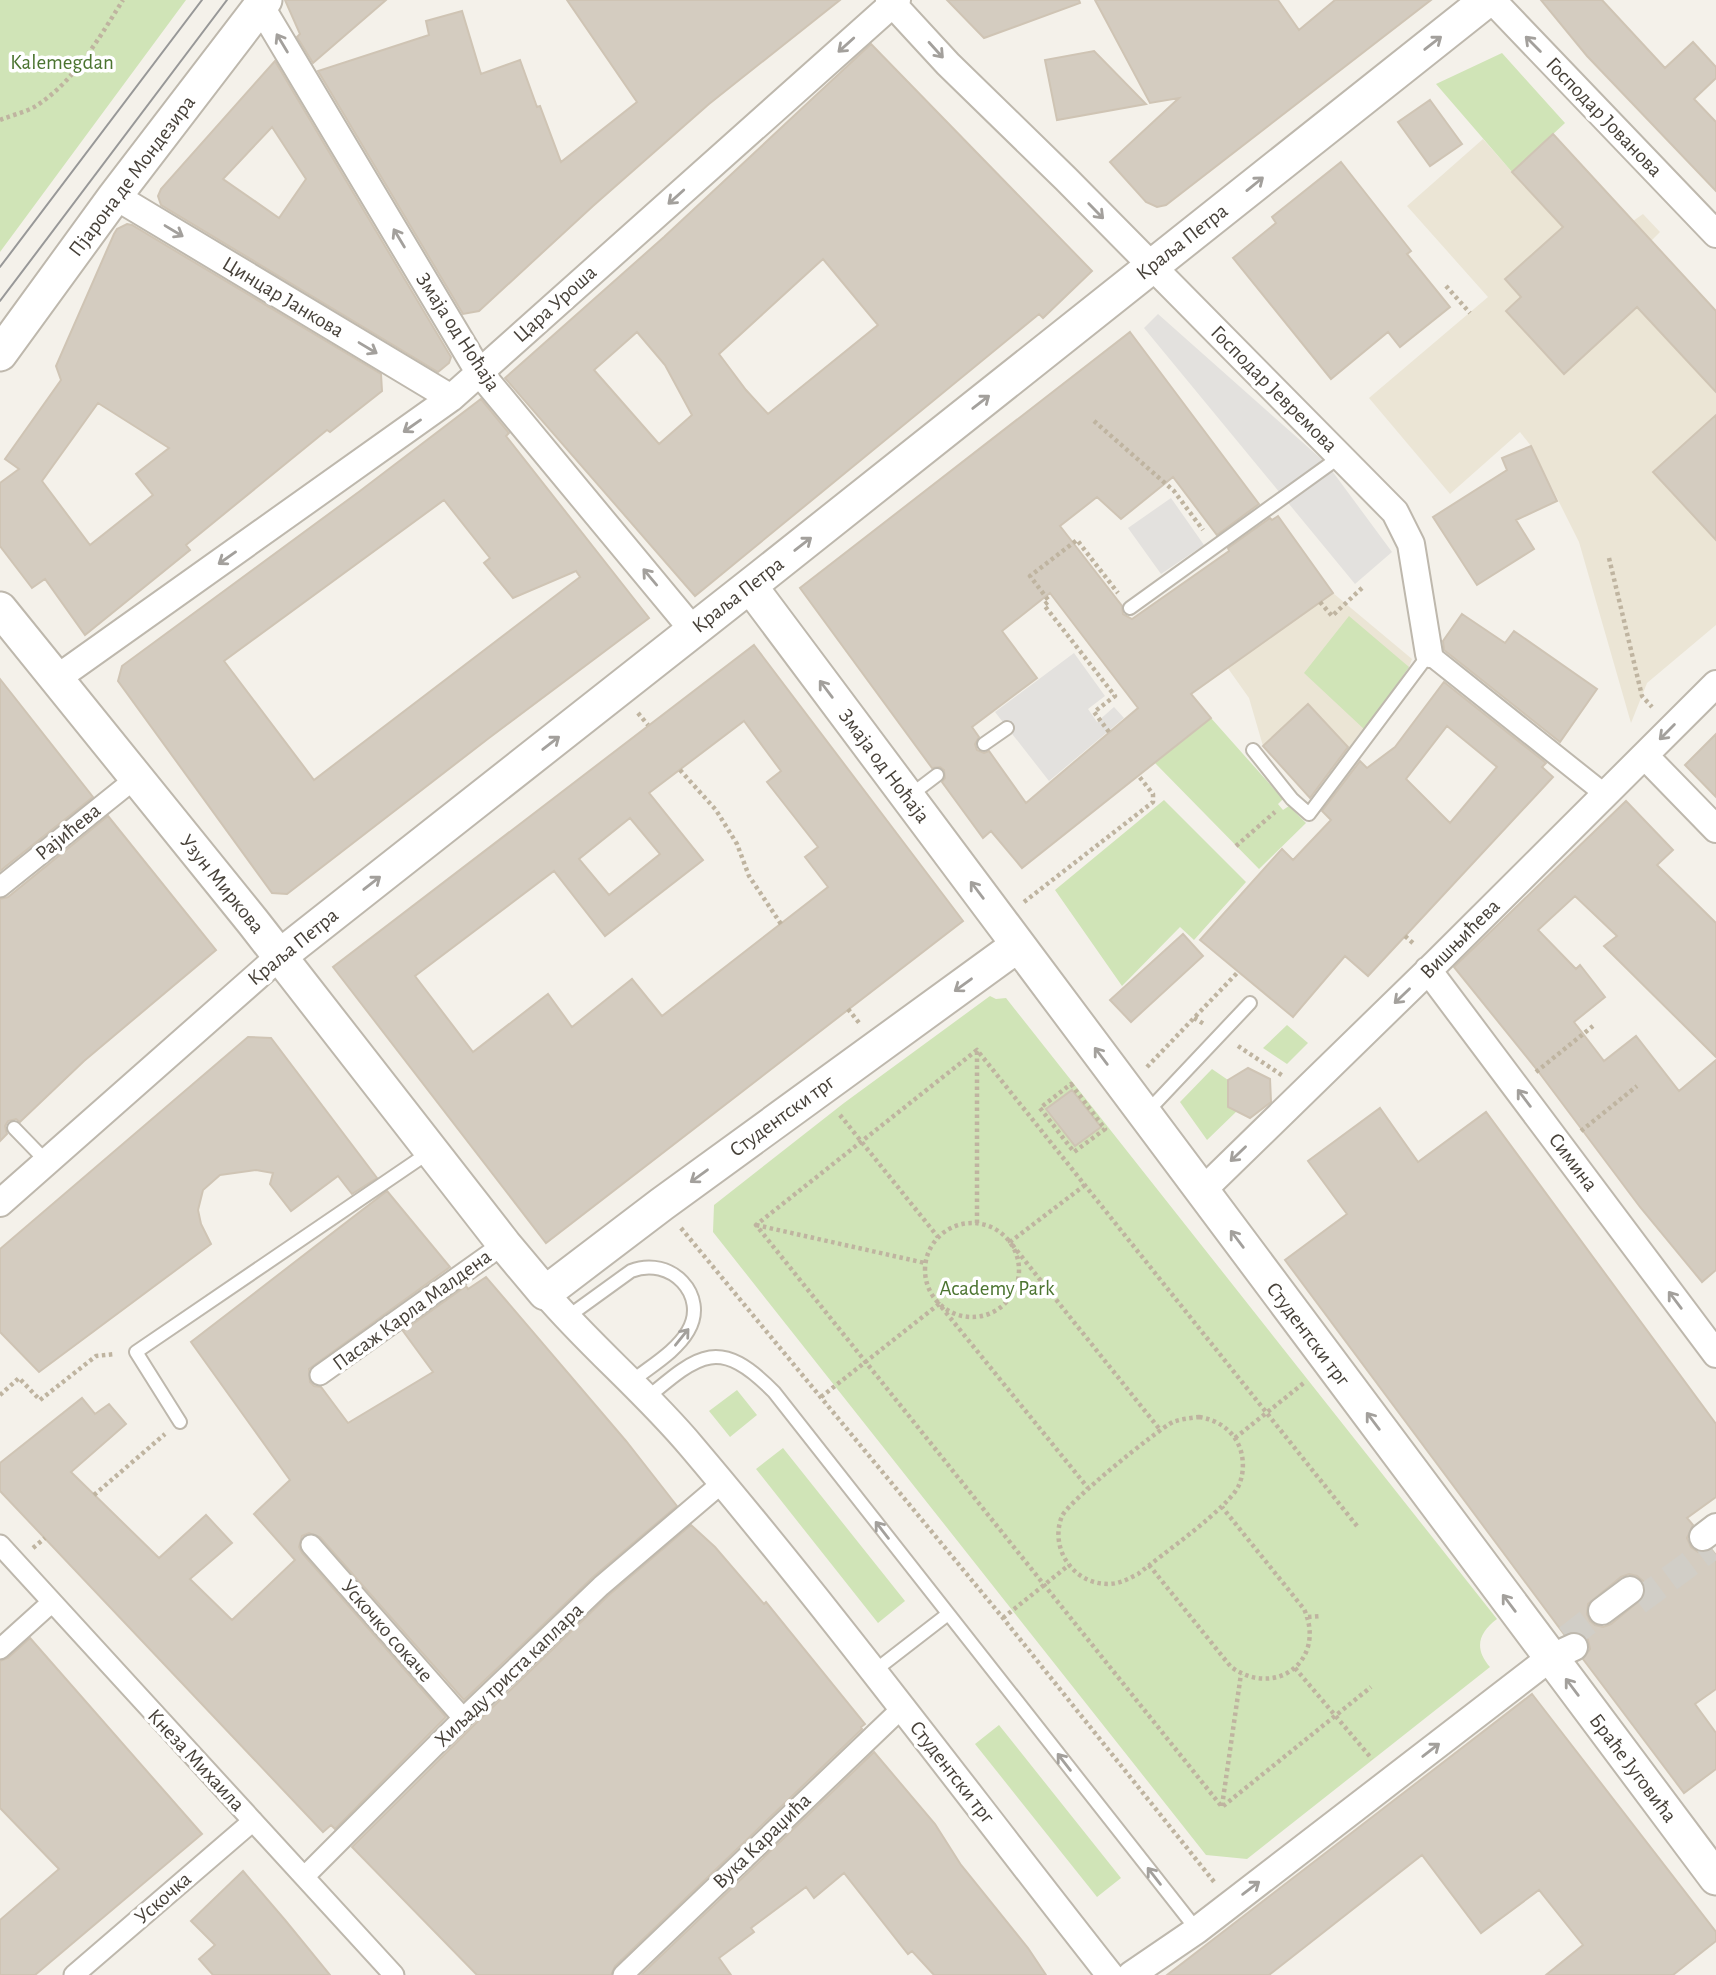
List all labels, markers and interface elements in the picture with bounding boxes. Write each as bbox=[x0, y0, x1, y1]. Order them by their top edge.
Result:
one-way arrow bbox=[274, 33, 288, 53]
one-way arrow bbox=[1424, 35, 1442, 50]
one-way arrow bbox=[1524, 35, 1541, 52]
one-way arrow bbox=[838, 37, 855, 54]
one-way arrow bbox=[927, 41, 944, 58]
park label: Kalemegdan bbox=[10, 52, 114, 73]
street label: Господар Јованова bbox=[1542, 53, 1667, 181]
street label: Пјарона де Мондезира bbox=[65, 91, 200, 260]
one-way arrow bbox=[1246, 177, 1264, 192]
one-way arrow bbox=[668, 188, 685, 205]
street label: Краља Петра bbox=[1132, 200, 1232, 284]
one-way arrow bbox=[1088, 202, 1105, 219]
one-way arrow bbox=[163, 224, 183, 238]
one-way arrow bbox=[391, 228, 405, 248]
street label: Цинцар Јанкова bbox=[219, 253, 348, 342]
street label: Цара Уроша bbox=[509, 261, 601, 347]
street label: Змаја од Ноћаја bbox=[412, 269, 504, 395]
street label: Господар Јевремова bbox=[1207, 322, 1342, 457]
one-way arrow bbox=[358, 342, 378, 356]
one-way arrow bbox=[972, 395, 990, 410]
one-way arrow bbox=[403, 419, 422, 433]
one-way arrow bbox=[794, 536, 812, 551]
one-way arrow bbox=[218, 551, 237, 565]
street label: Краља Петра bbox=[688, 553, 788, 637]
one-way arrow bbox=[642, 569, 658, 587]
one-way arrow bbox=[819, 680, 834, 698]
street label: Змаја од Ноћаја bbox=[834, 705, 934, 827]
one-way arrow bbox=[1659, 724, 1676, 741]
one-way arrow bbox=[541, 735, 560, 750]
street label: Рајићева bbox=[31, 799, 105, 864]
street label: Узун Миркова bbox=[176, 831, 268, 938]
one-way arrow bbox=[362, 876, 381, 891]
one-way arrow bbox=[970, 881, 985, 900]
street label: Вишњићева bbox=[1416, 895, 1504, 983]
street label: Краља Петра bbox=[244, 904, 343, 990]
one-way arrow bbox=[954, 978, 973, 992]
one-way arrow bbox=[1394, 988, 1411, 1005]
one-way arrow bbox=[1094, 1047, 1108, 1066]
street label: Студентски трг bbox=[726, 1071, 839, 1161]
one-way arrow bbox=[1517, 1089, 1532, 1107]
street label: Симина bbox=[1545, 1129, 1602, 1195]
one-way arrow bbox=[1230, 1146, 1247, 1163]
one-way arrow bbox=[690, 1169, 709, 1183]
one-way arrow bbox=[1230, 1230, 1244, 1249]
street label: Пасаж Карла Малдена bbox=[329, 1245, 495, 1374]
park label: Academy Park bbox=[940, 1278, 1055, 1299]
street label: Студентски трг bbox=[1262, 1278, 1354, 1390]
one-way arrow bbox=[1668, 1290, 1683, 1309]
one-way arrow bbox=[674, 1329, 689, 1347]
one-way arrow bbox=[1366, 1412, 1380, 1431]
one-way arrow bbox=[874, 1521, 890, 1539]
street label: Ускочко сокаче bbox=[337, 1576, 437, 1686]
one-way arrow bbox=[1502, 1594, 1516, 1613]
street label: Хиљаду триста каплара bbox=[431, 1599, 587, 1751]
one-way arrow bbox=[1565, 1677, 1580, 1696]
street label: Кнеза Михаила bbox=[144, 1705, 249, 1815]
street label: Браће Југовића bbox=[1585, 1710, 1681, 1827]
street label: Студентски трг bbox=[906, 1717, 999, 1828]
one-way arrow bbox=[1422, 1742, 1440, 1757]
one-way arrow bbox=[1056, 1753, 1071, 1771]
street label: Вука Караџића bbox=[709, 1789, 815, 1893]
street label: Ускочка bbox=[131, 1868, 195, 1928]
one-way arrow bbox=[1147, 1868, 1162, 1886]
one-way arrow bbox=[1241, 1881, 1260, 1896]

